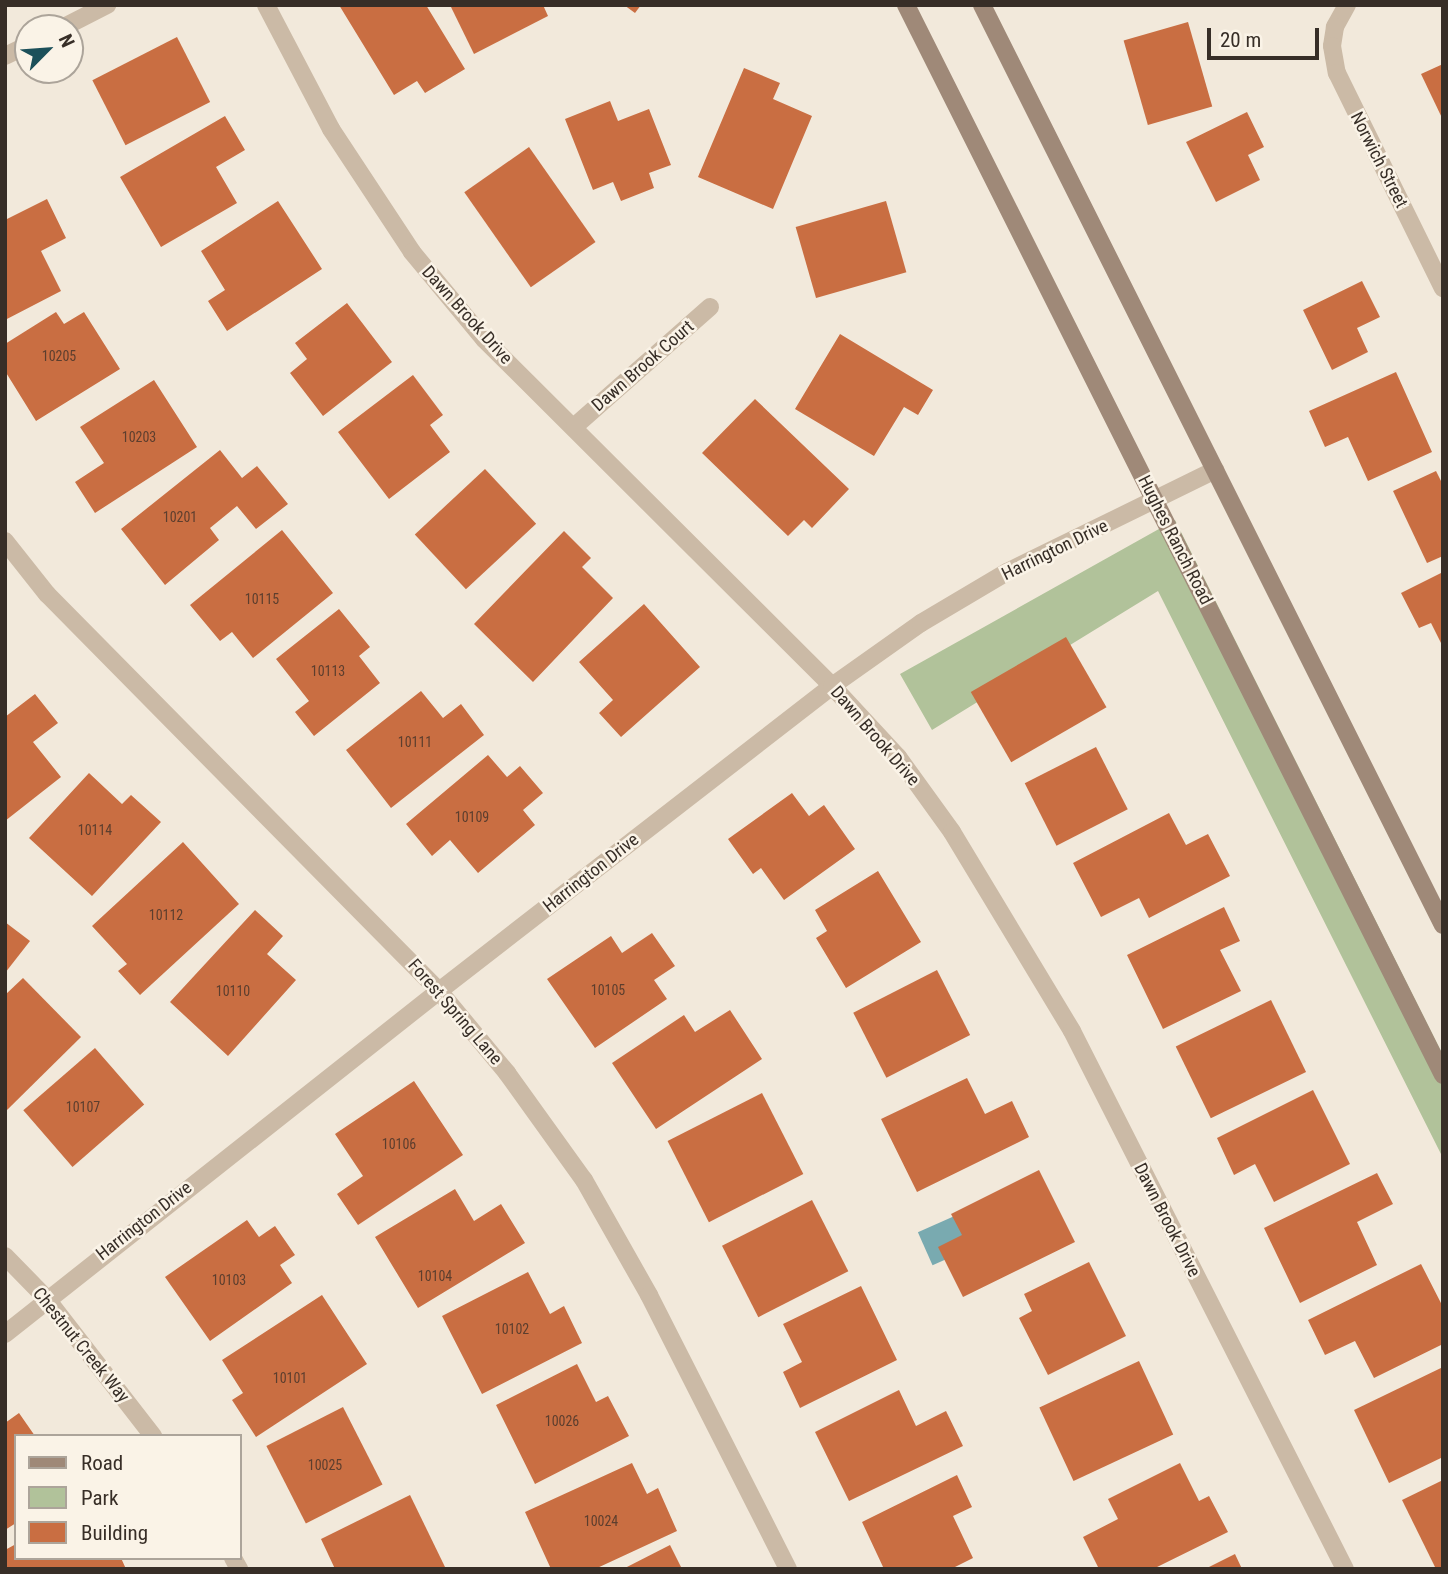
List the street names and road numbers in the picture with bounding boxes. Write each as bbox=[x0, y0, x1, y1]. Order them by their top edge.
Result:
street label: Norwich Street bbox=[1346, 108, 1412, 212]
street label: Dawn Brook Drive bbox=[417, 261, 517, 369]
street label: Dawn Brook Court bbox=[588, 316, 698, 416]
street label: Hughes Ranch Road bbox=[1133, 472, 1217, 608]
street label: Harrington Drive bbox=[998, 515, 1112, 585]
street label: Dawn Brook Drive bbox=[826, 682, 924, 790]
street label: Harrington Drive bbox=[539, 829, 643, 917]
street label: Forest Spring Lane bbox=[403, 955, 507, 1069]
street label: Dawn Brook Drive bbox=[1129, 1159, 1205, 1281]
street label: Harrington Drive bbox=[92, 1177, 196, 1265]
street label: Chestnut Creek Way bbox=[28, 1283, 134, 1407]

